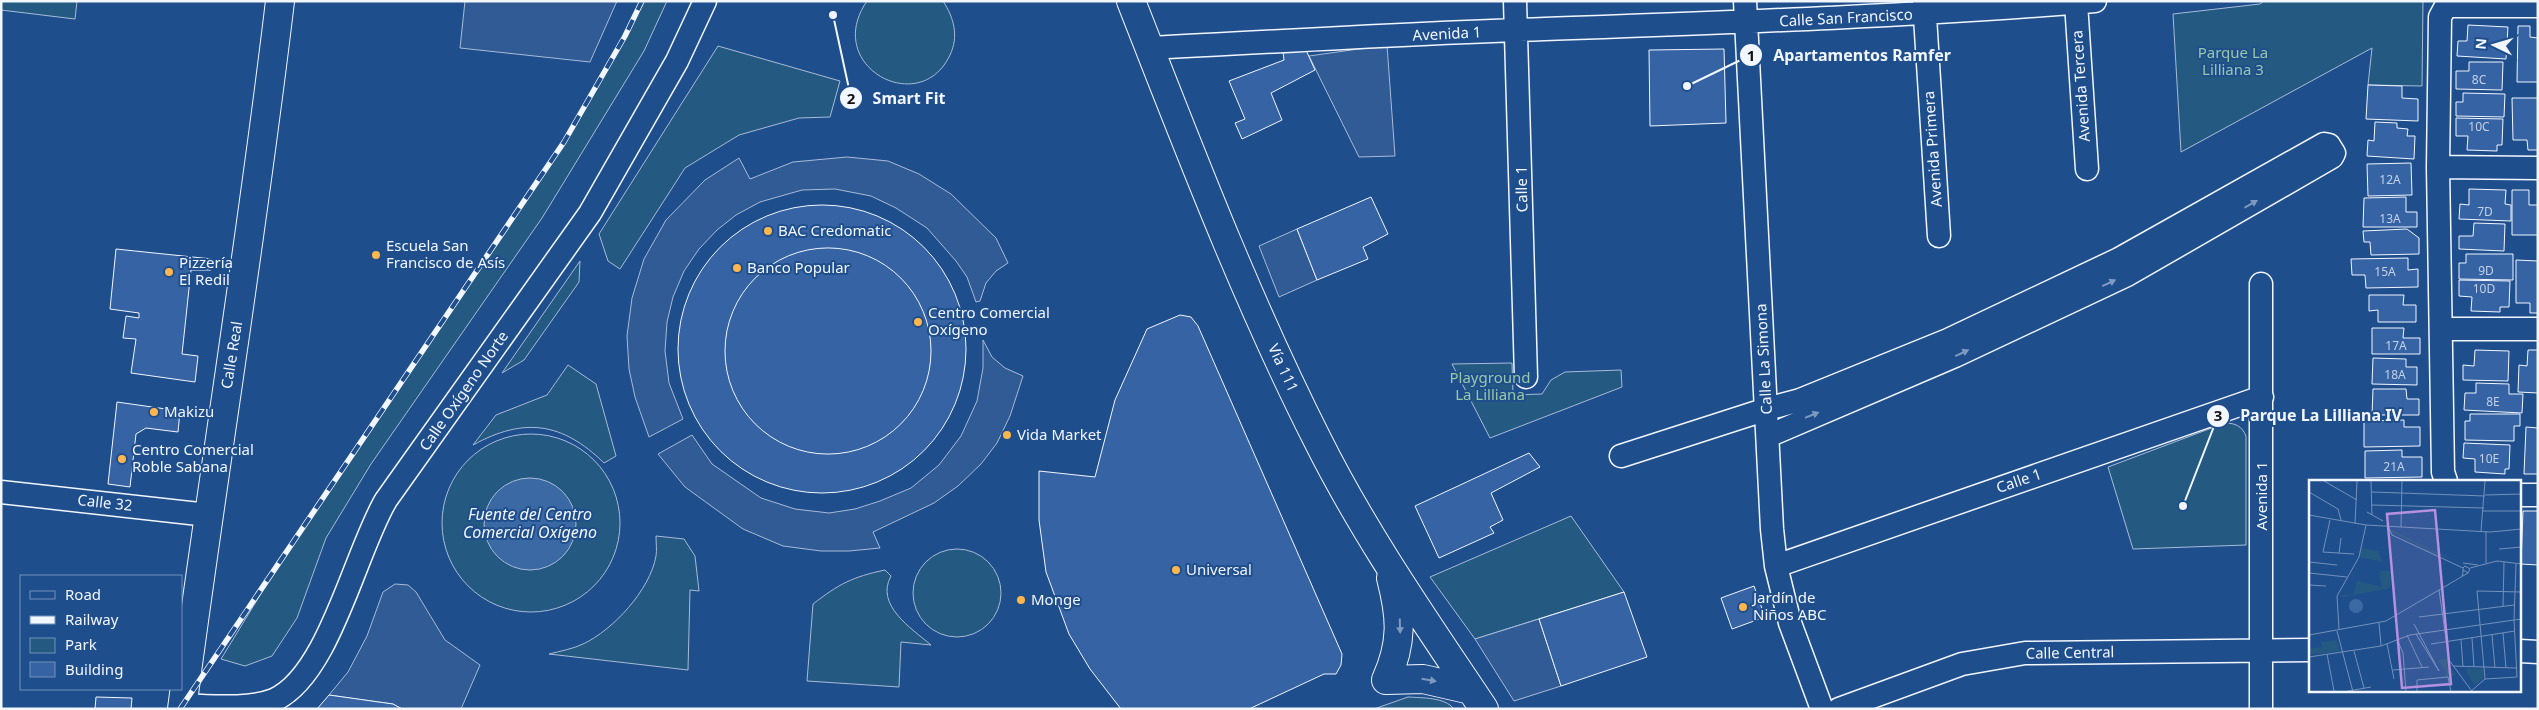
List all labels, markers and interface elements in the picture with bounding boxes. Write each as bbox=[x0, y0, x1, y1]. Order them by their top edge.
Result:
street label: Calle San Francisco bbox=[1779, 4, 1913, 30]
north arrow bbox=[2469, 20, 2519, 70]
street label: Avenida 1 bbox=[1412, 21, 1482, 45]
street label: Avenida Tercera bbox=[2066, 30, 2094, 143]
text: N bbox=[2471, 37, 2491, 50]
callout: Apartamentos Ramfer bbox=[1738, 40, 1961, 71]
park label: Parque La Lilliana 3 bbox=[2198, 42, 2268, 79]
text: Apartamentos Ramfer bbox=[1773, 44, 1951, 66]
text: 1 bbox=[1747, 45, 1755, 65]
house number: 8C bbox=[2472, 71, 2487, 88]
callout: Smart Fit bbox=[838, 83, 956, 114]
text: Smart Fit bbox=[873, 87, 945, 109]
text: 2 bbox=[847, 88, 856, 108]
street label: Avenida Primera bbox=[1918, 90, 1946, 208]
house number: 10C bbox=[2468, 118, 2490, 135]
street label: Calle 1 bbox=[1511, 166, 1531, 212]
house number: 12A bbox=[2379, 171, 2401, 188]
one-way arrow bbox=[2243, 200, 2258, 208]
house number: 7D bbox=[2477, 203, 2493, 220]
house number: 13A bbox=[2379, 210, 2401, 227]
place label: BAC Credomatic bbox=[778, 220, 891, 240]
marker: BAC Credomatic bbox=[762, 225, 774, 237]
place label: Escuela San Francisco de Asís bbox=[386, 235, 505, 272]
marker: Escuela San Francisco de Asís bbox=[370, 249, 382, 261]
place label: Pizzería El Redil bbox=[179, 252, 233, 289]
place label: Banco Popular bbox=[747, 257, 850, 277]
marker: Banco Popular bbox=[731, 262, 743, 274]
house number: 9D bbox=[2478, 262, 2494, 279]
house number: 15A bbox=[2374, 263, 2396, 280]
marker: Pizzería El Redil bbox=[163, 266, 175, 278]
one-way arrow bbox=[2102, 279, 2116, 287]
house number: 10D bbox=[2473, 280, 2495, 297]
place label: Centro Comercial Oxígeno bbox=[928, 302, 1050, 339]
street label: Calle La Simona bbox=[1750, 303, 1776, 415]
marker: Centro Comercial Oxígeno bbox=[912, 316, 924, 328]
street label: Calle Real bbox=[216, 320, 246, 390]
street label: Calle Oxígeno Norte bbox=[414, 327, 512, 454]
house number: 17A bbox=[2385, 337, 2407, 354]
street label: Vía 111 bbox=[1264, 340, 1304, 395]
one-way arrow bbox=[1955, 348, 1969, 356]
house number: 18A bbox=[2384, 366, 2406, 383]
park label: Playground La Lilliana bbox=[1450, 367, 1530, 404]
house number: 8E bbox=[2486, 393, 2500, 410]
callout: Parque La Lilliana IV bbox=[2205, 400, 2412, 431]
place label: Makizu bbox=[164, 401, 214, 421]
text: Parque La Lilliana IV bbox=[2240, 404, 2402, 426]
text: 3 bbox=[2214, 405, 2222, 425]
marker: Makizu bbox=[148, 406, 160, 418]
one-way arrow bbox=[1805, 411, 1820, 419]
place label: Vida Market bbox=[1017, 424, 1102, 444]
marker: Vida Market bbox=[1001, 429, 1013, 441]
place label: Centro Comercial Roble Sabana bbox=[132, 439, 254, 476]
house number: 10E bbox=[2479, 450, 2499, 467]
marker: Centro Comercial Roble Sabana bbox=[116, 453, 128, 465]
house number: 21A bbox=[2383, 458, 2405, 475]
street label: Avenida 1 bbox=[2251, 462, 2271, 530]
street label: Calle 1 bbox=[1993, 463, 2044, 497]
inset map bbox=[2309, 480, 2522, 692]
street label: Calle 32 bbox=[77, 489, 134, 515]
water label: Fuente del Centro Comercial Oxígeno bbox=[463, 503, 597, 543]
place label: Universal bbox=[1186, 559, 1252, 579]
marker: Universal bbox=[1170, 564, 1182, 576]
legend bbox=[20, 575, 182, 690]
text: Road bbox=[65, 584, 101, 604]
place label: Jardín de Niños ABC bbox=[1751, 587, 1827, 624]
place label: Monge bbox=[1031, 589, 1081, 609]
marker: Monge bbox=[1015, 594, 1027, 606]
marker: Jardín de Niños ABC bbox=[1737, 601, 1749, 613]
text: Railway bbox=[65, 609, 119, 629]
one-way arrow bbox=[1396, 619, 1404, 635]
text: Park bbox=[65, 634, 97, 654]
street label: Calle Central bbox=[2025, 641, 2115, 663]
text: Building bbox=[65, 659, 123, 679]
one-way arrow bbox=[1422, 677, 1438, 685]

